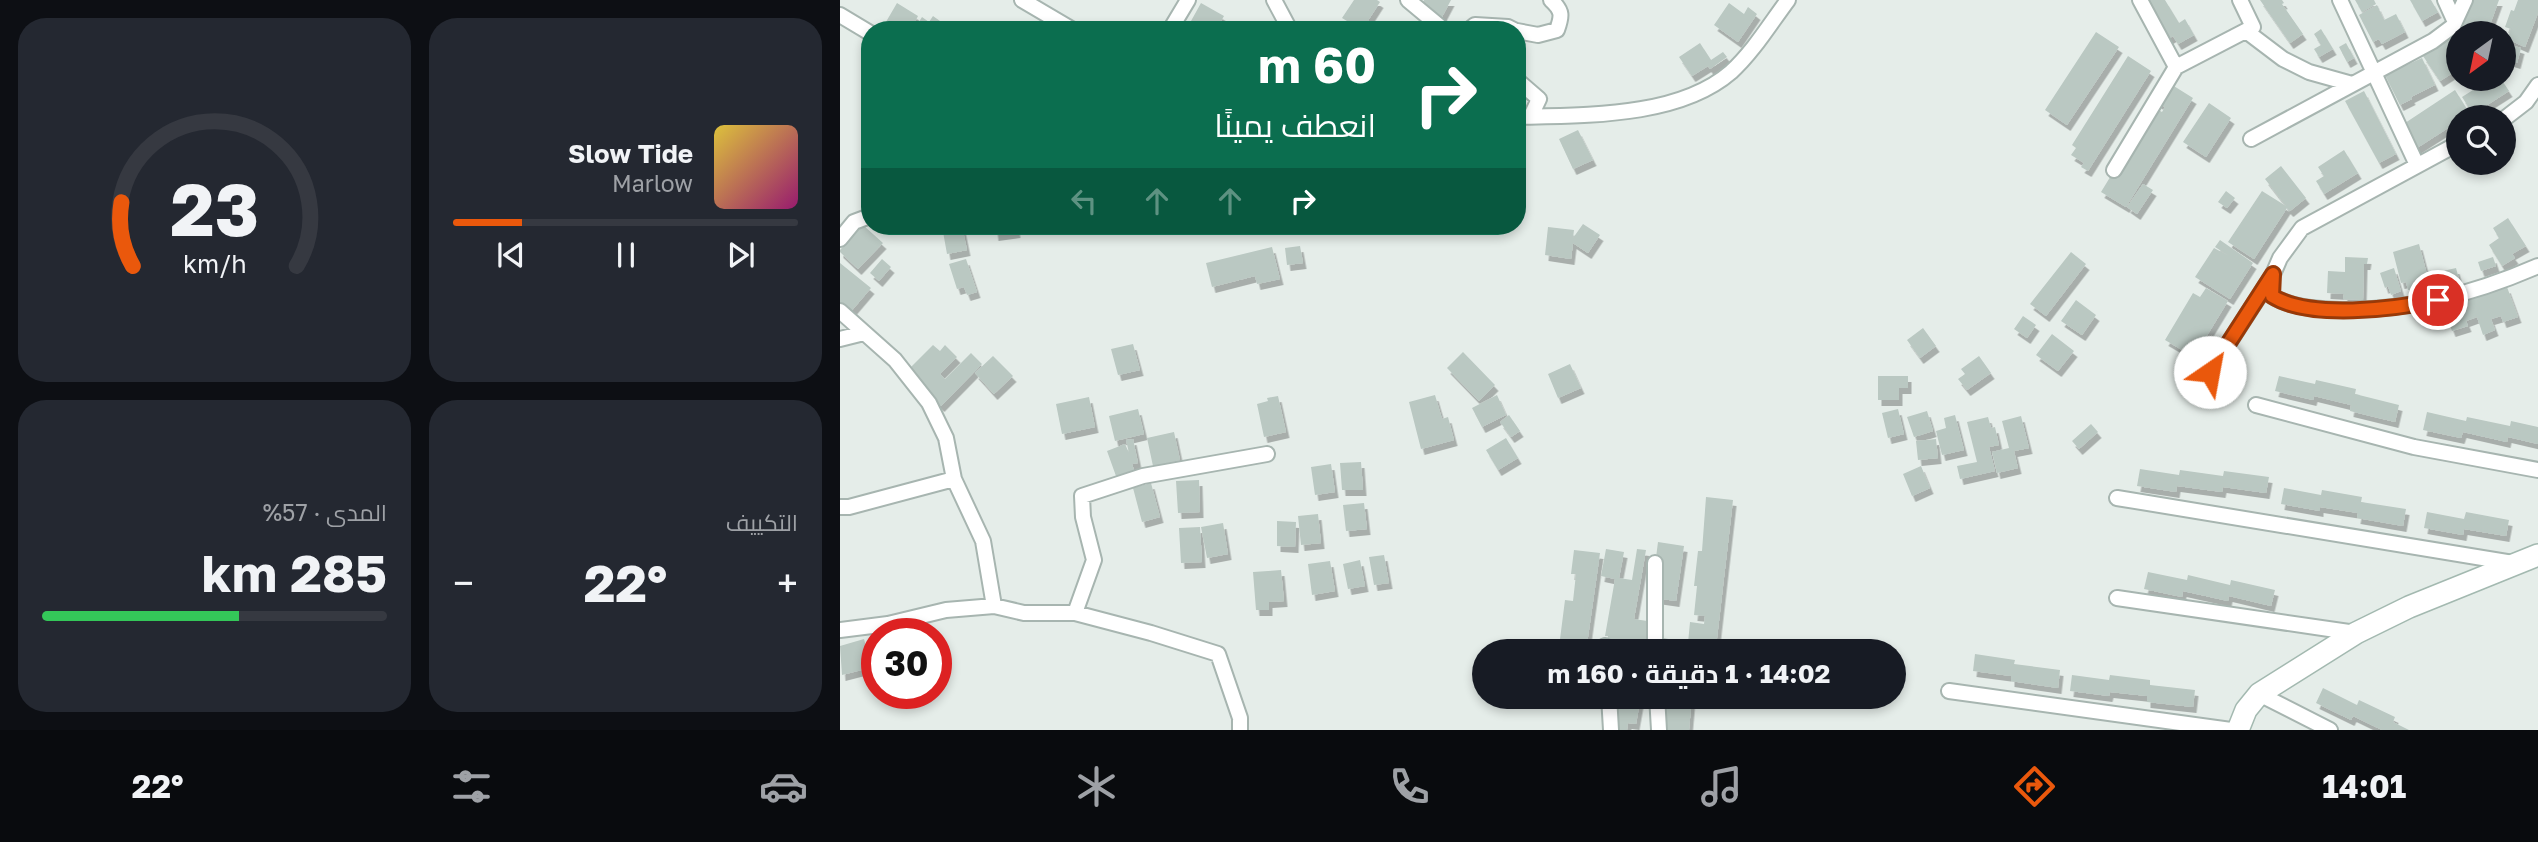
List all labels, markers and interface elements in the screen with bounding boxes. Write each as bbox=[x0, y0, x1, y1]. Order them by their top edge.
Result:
north arrow bbox=[2446, 21, 2516, 91]
map controls bbox=[2446, 21, 2516, 175]
text: 60 m bbox=[1258, 35, 1376, 94]
icon: right bbox=[1400, 49, 1491, 140]
button: search bbox=[2446, 105, 2516, 175]
text: انعطف يمينًا bbox=[1214, 106, 1376, 144]
text: Slow Tide bbox=[568, 138, 693, 169]
text: 23 bbox=[170, 165, 259, 252]
text: Marlow bbox=[612, 169, 693, 197]
icon: left bbox=[1065, 182, 1103, 220]
icon: ahead bbox=[1138, 182, 1176, 220]
icon: ahead bbox=[1211, 182, 1249, 220]
icon: right bbox=[1284, 182, 1322, 220]
icon: previous bbox=[492, 236, 530, 274]
icon: pause bbox=[607, 236, 645, 274]
icon: next bbox=[722, 236, 760, 274]
text: km/h bbox=[183, 248, 246, 279]
pin bbox=[2408, 270, 2468, 330]
icon: arrive bbox=[2419, 281, 2457, 319]
position arrow bbox=[2173, 335, 2247, 409]
text: المدى · 57% bbox=[263, 498, 387, 526]
text: التكييف bbox=[726, 508, 798, 536]
text: 285 km bbox=[202, 541, 387, 603]
text: 22° bbox=[584, 551, 667, 613]
text: − bbox=[453, 560, 474, 605]
text: + bbox=[777, 560, 798, 605]
speed limit sign: 30 bbox=[861, 618, 952, 709]
text: 14:02 · 1 دقيقة · 160 m bbox=[1548, 658, 1830, 689]
icon: filters bbox=[447, 762, 496, 811]
icon: car bbox=[759, 762, 808, 811]
icon: climate bbox=[1072, 762, 1121, 811]
icon: phone bbox=[1385, 762, 1434, 811]
icon: music bbox=[1697, 762, 1746, 811]
icon: directions bbox=[2010, 762, 2059, 811]
text: 22° bbox=[132, 767, 183, 805]
text: 14:01 bbox=[2322, 767, 2406, 805]

